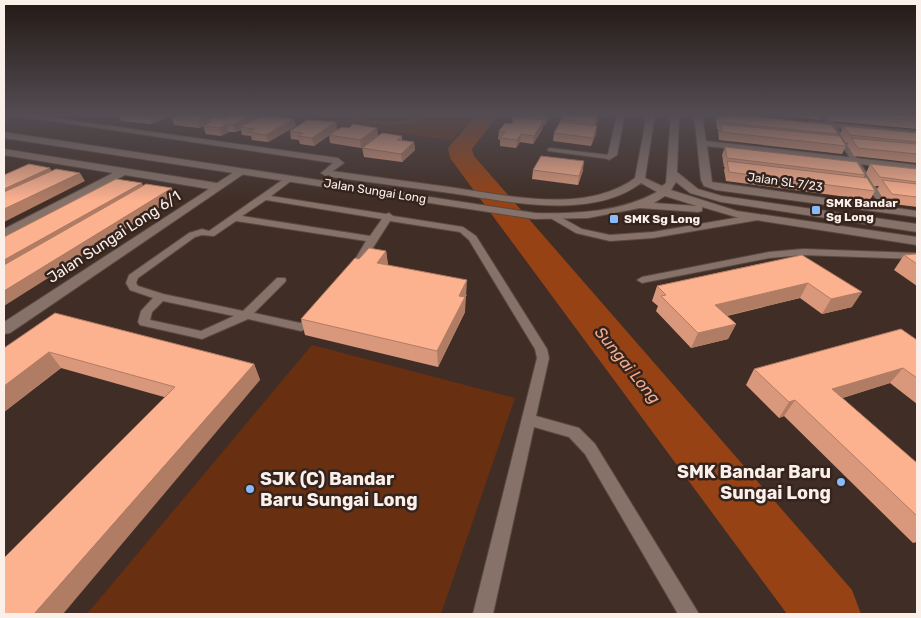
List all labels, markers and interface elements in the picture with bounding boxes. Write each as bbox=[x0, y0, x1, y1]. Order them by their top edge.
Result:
street label: Jalan SL 7/23 bbox=[746, 170, 824, 194]
street label: Jalan Sungai Long bbox=[323, 176, 427, 206]
street label: Jalan Sungai Long 6/1 bbox=[44, 187, 184, 287]
place label: SMK Bandar Sg Long bbox=[826, 196, 898, 224]
marker: SMK Bandar Sg Long bbox=[810, 204, 822, 216]
place label: SMK Sg Long bbox=[624, 212, 700, 226]
marker: SMK Sg Long bbox=[608, 213, 620, 225]
water label: Sungai Long bbox=[591, 323, 665, 408]
place label: SMK Bandar Baru Sungai Long bbox=[677, 461, 831, 504]
place label: SJK (C) Bandar Baru Sungai Long bbox=[260, 468, 418, 511]
marker: SMK Bandar Baru Sungai Long bbox=[835, 476, 847, 488]
marker: SJK (C) Bandar Baru Sungai Long bbox=[244, 483, 256, 495]

